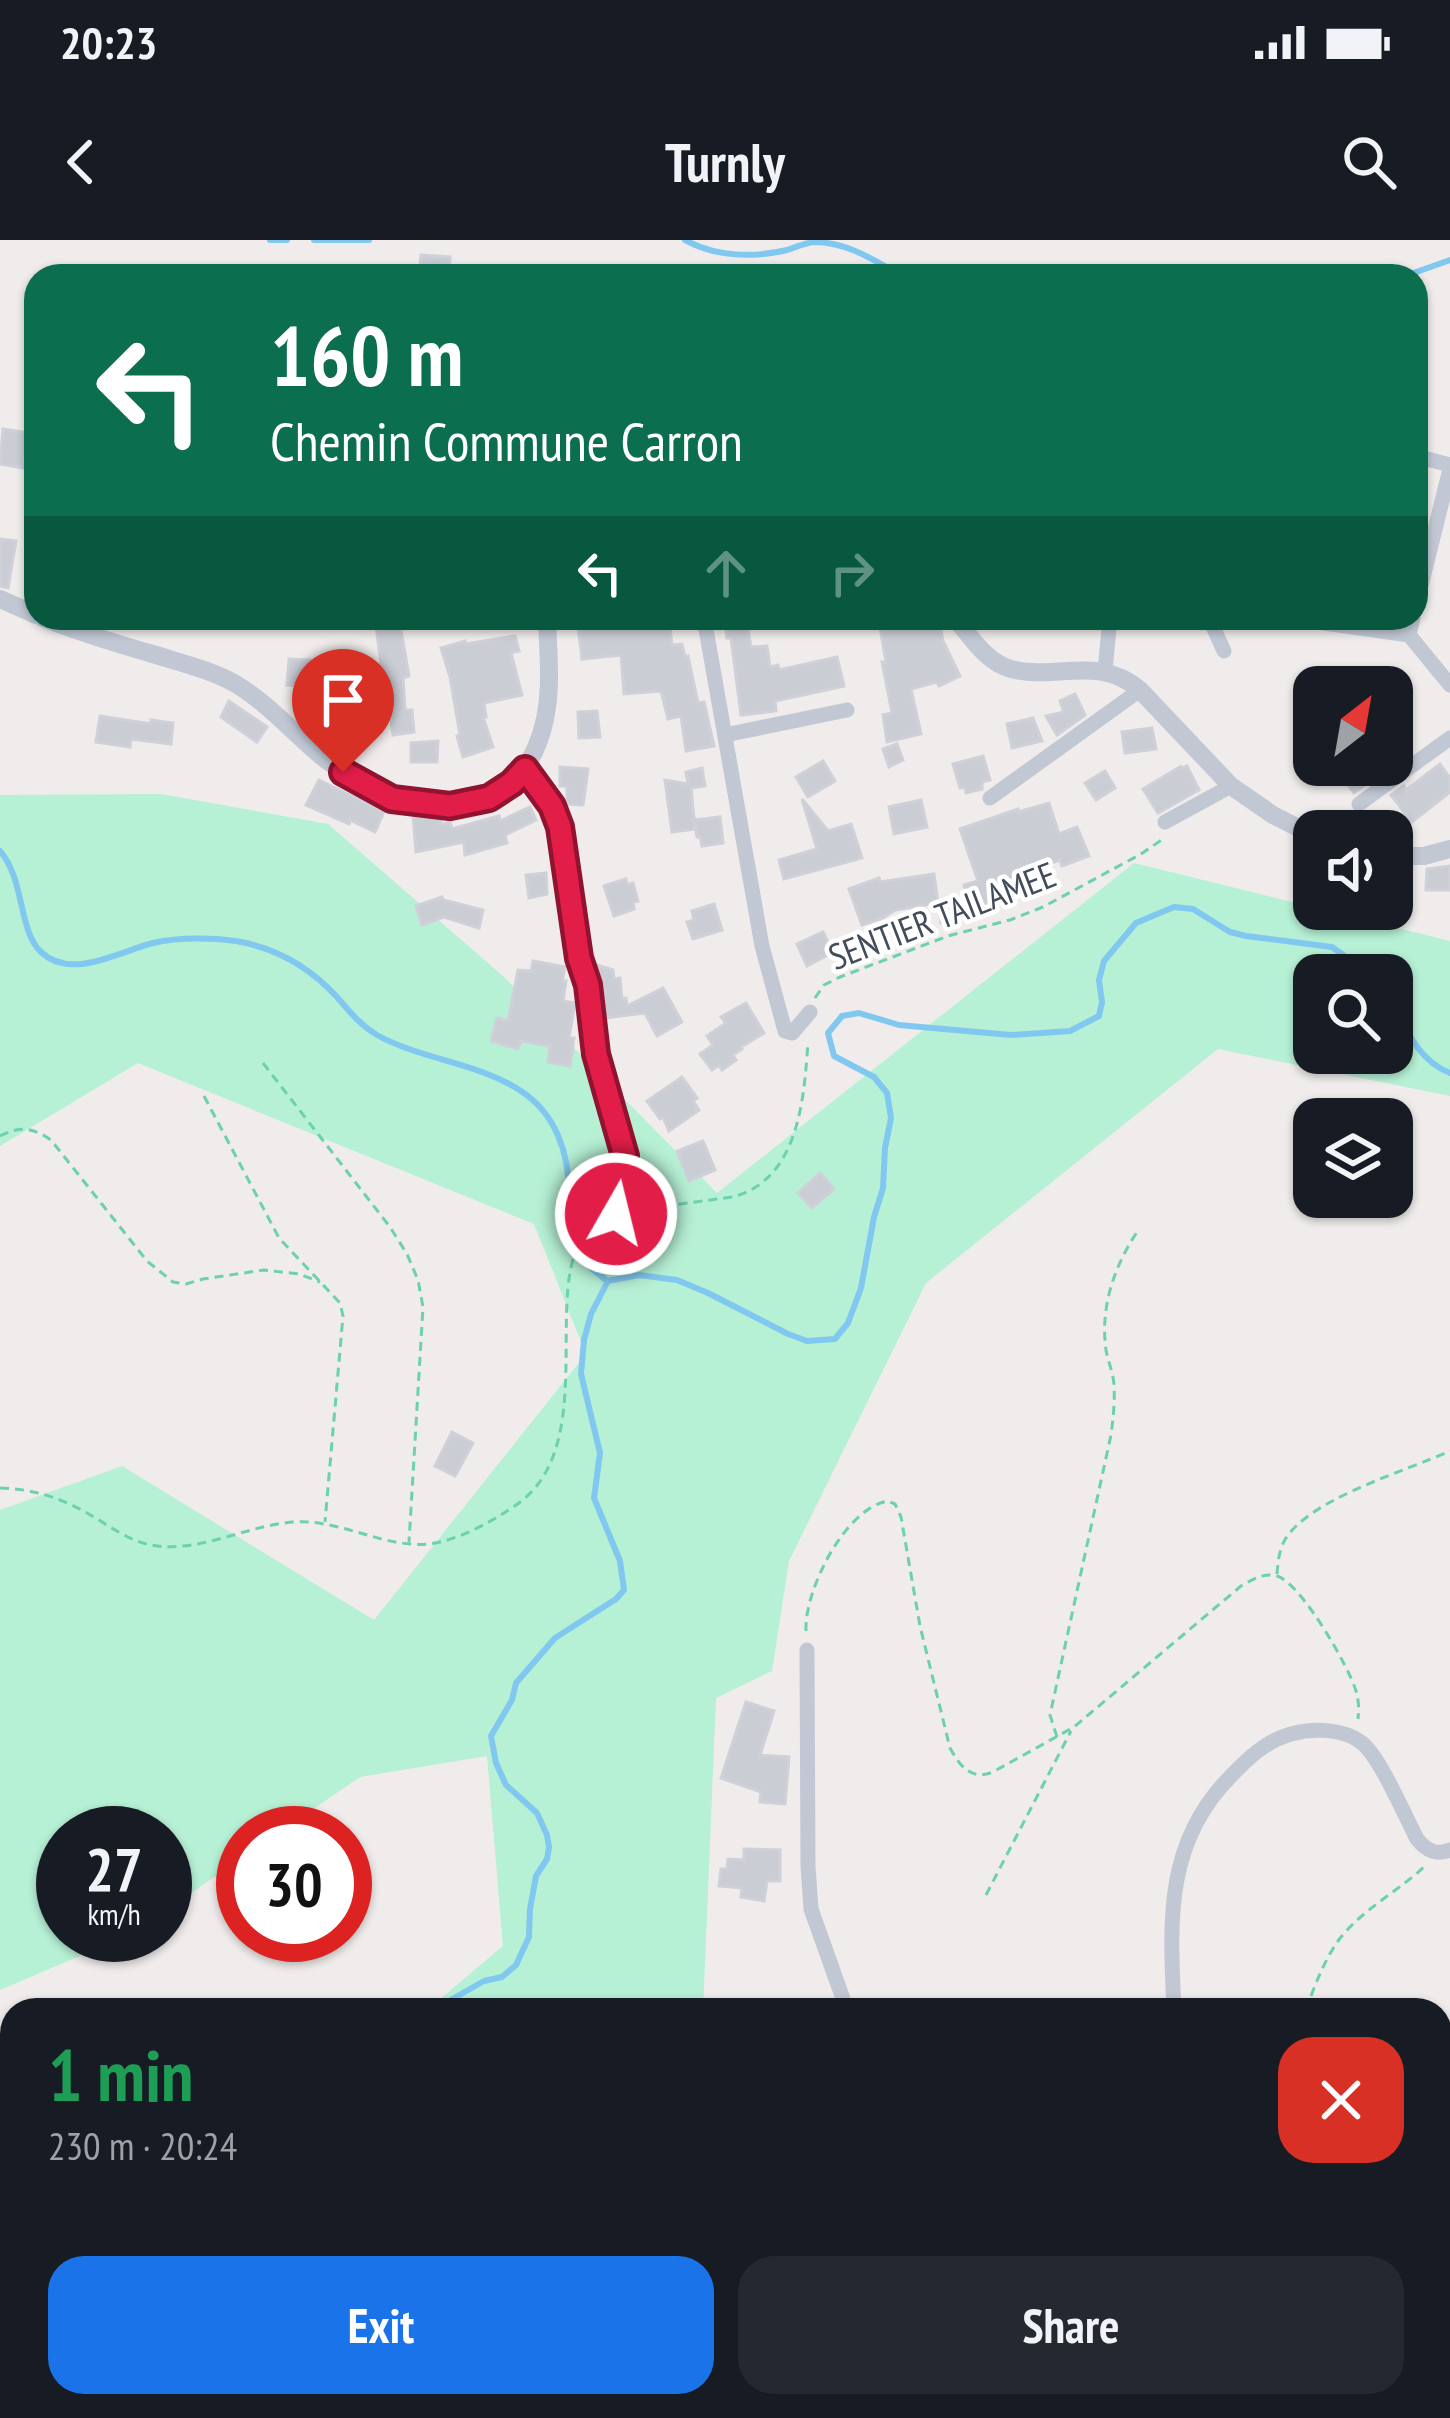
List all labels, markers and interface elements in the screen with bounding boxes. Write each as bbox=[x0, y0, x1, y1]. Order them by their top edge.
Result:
text: 20:23 bbox=[60, 13, 157, 71]
text: Turnly bbox=[665, 127, 785, 197]
icon: back bbox=[48, 129, 114, 195]
icon: search bbox=[1336, 129, 1402, 195]
text: 160 m bbox=[270, 300, 463, 409]
icon: left bbox=[72, 312, 228, 468]
text: Chemin Commune Carron bbox=[270, 406, 743, 476]
icon: left bbox=[567, 540, 633, 606]
icon: ahead bbox=[693, 540, 759, 606]
icon: right bbox=[819, 540, 885, 606]
pin bbox=[292, 649, 394, 772]
north arrow bbox=[1293, 666, 1413, 786]
map controls bbox=[1293, 666, 1413, 1218]
icon: arrive bbox=[310, 667, 376, 733]
button: sound bbox=[1293, 810, 1413, 930]
street label: SENTIER TAILAMEE bbox=[822, 850, 1062, 980]
button: search bbox=[1293, 954, 1413, 1074]
button: layers bbox=[1293, 1098, 1413, 1218]
position arrow bbox=[553, 1151, 679, 1277]
speed limit sign: 30 bbox=[216, 1806, 372, 1962]
text: 27 bbox=[85, 1830, 143, 1908]
text: km/h bbox=[87, 1894, 141, 1933]
text: 1 min bbox=[48, 2028, 193, 2121]
button: close bbox=[1278, 2037, 1404, 2163]
text: 230 m · 20:24 bbox=[48, 2120, 237, 2171]
button: Exit bbox=[48, 2256, 714, 2394]
button: Share bbox=[738, 2256, 1404, 2394]

